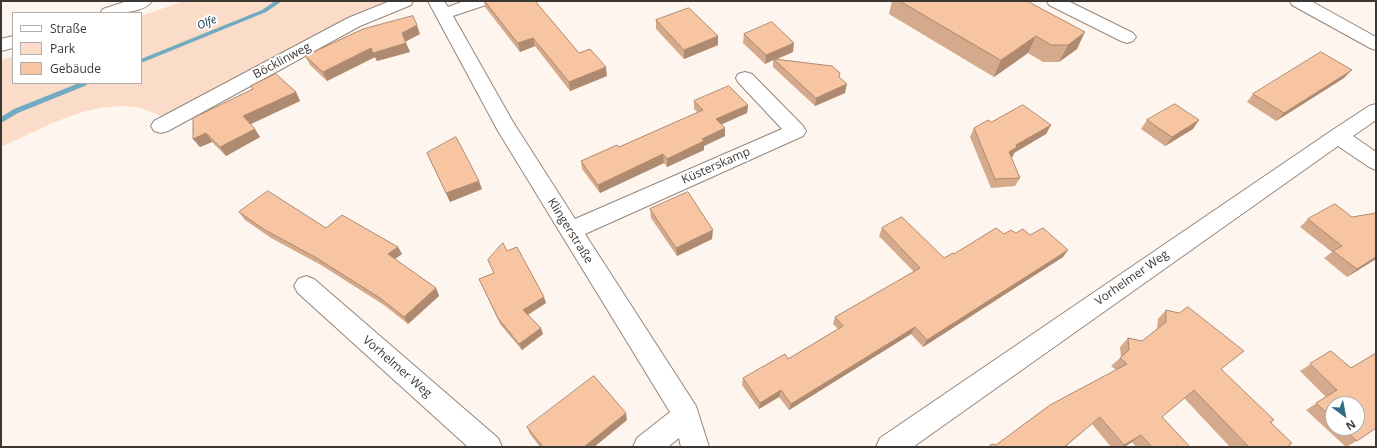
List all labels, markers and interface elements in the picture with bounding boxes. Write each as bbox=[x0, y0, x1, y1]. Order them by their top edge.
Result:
legend bbox=[12, 12, 142, 84]
water label: Olfe bbox=[195, 13, 219, 33]
text: Straße bbox=[50, 20, 87, 37]
text: Park bbox=[50, 40, 75, 57]
street label: Böcklinweg bbox=[251, 40, 313, 82]
text: Gebäude bbox=[50, 60, 101, 77]
street label: Küsterskamp bbox=[680, 144, 752, 188]
street label: Klingerstraße bbox=[544, 196, 596, 266]
street label: Vorhelmer Weg bbox=[1092, 247, 1172, 309]
street label: Vorhelmer Weg bbox=[360, 333, 434, 401]
north arrow bbox=[1325, 396, 1365, 436]
text: N bbox=[1343, 417, 1359, 434]

